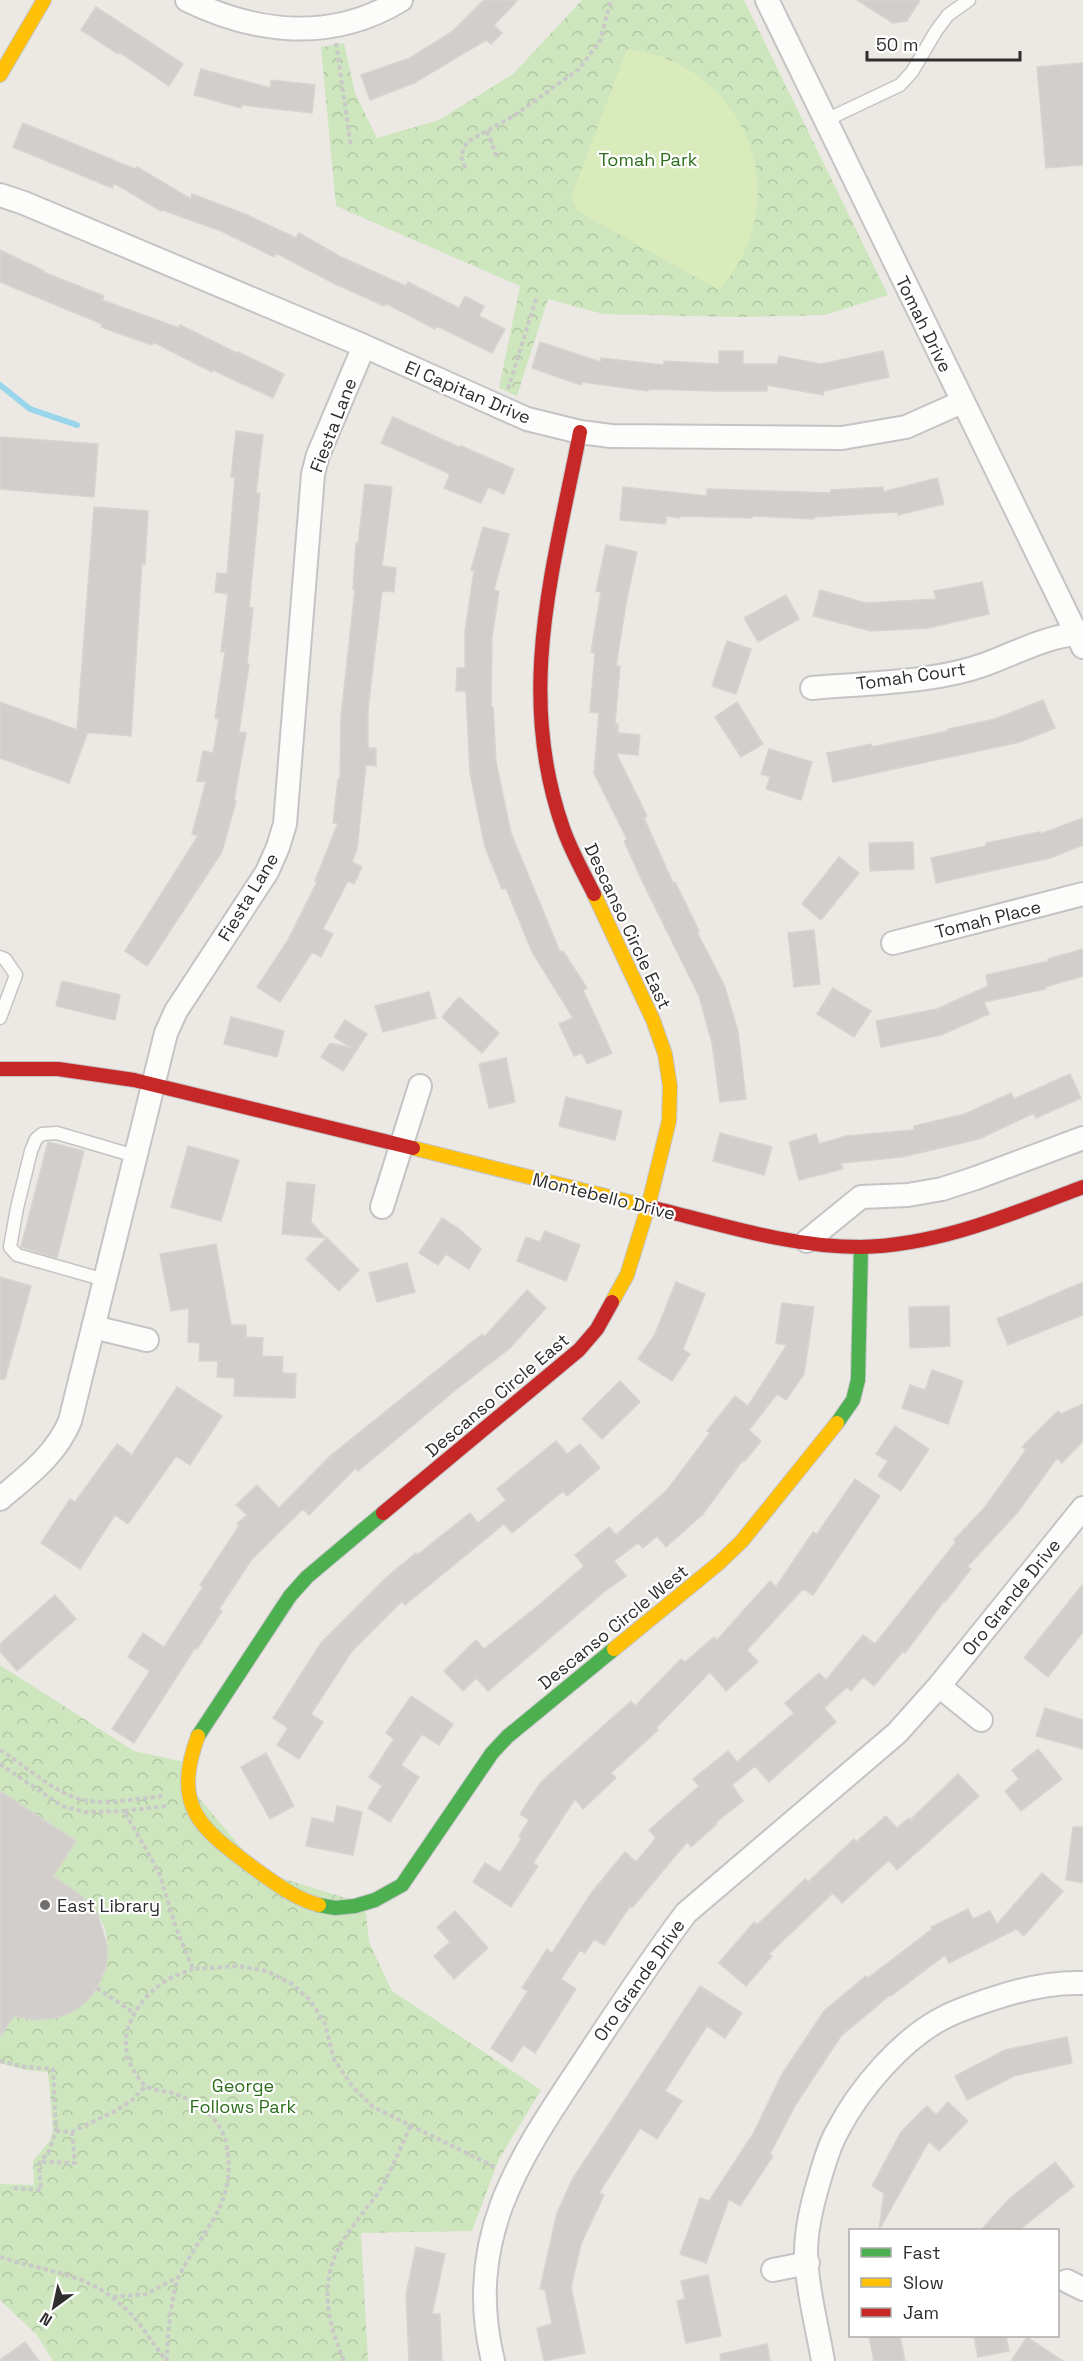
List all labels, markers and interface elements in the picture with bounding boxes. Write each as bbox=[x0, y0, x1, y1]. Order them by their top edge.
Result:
scale bar bbox=[867, 24, 1020, 62]
text: 50 m bbox=[876, 33, 918, 56]
park label: Tomah Park bbox=[599, 148, 698, 171]
street label: Tomah Drive bbox=[891, 272, 957, 376]
street label: El Capitan Drive bbox=[402, 355, 534, 429]
street label: Fiesta Lane bbox=[304, 375, 362, 475]
street label: Tomah Court bbox=[855, 657, 967, 695]
street label: Descanso Circle East bbox=[579, 839, 677, 1013]
street label: Fiesta Lane bbox=[213, 849, 283, 945]
street label: Tomah Place bbox=[933, 895, 1043, 943]
street label: Montebello Drive bbox=[530, 1167, 678, 1225]
street label: Descanso Circle East bbox=[421, 1328, 573, 1462]
street label: Oro Grande Drive bbox=[957, 1534, 1065, 1660]
street label: Descanso Circle West bbox=[534, 1560, 692, 1694]
place label: East Library bbox=[57, 1894, 160, 1917]
marker: East Library bbox=[38, 1898, 52, 1912]
street label: Oro Grande Drive bbox=[588, 1914, 690, 2046]
park label: George Follows Park bbox=[190, 2074, 297, 2118]
legend bbox=[849, 2229, 1059, 2337]
text: Fast bbox=[903, 2241, 940, 2264]
text: Slow bbox=[903, 2271, 944, 2294]
north arrow bbox=[24, 2277, 84, 2337]
text: Jam bbox=[903, 2301, 939, 2324]
text: N bbox=[36, 2307, 56, 2331]

